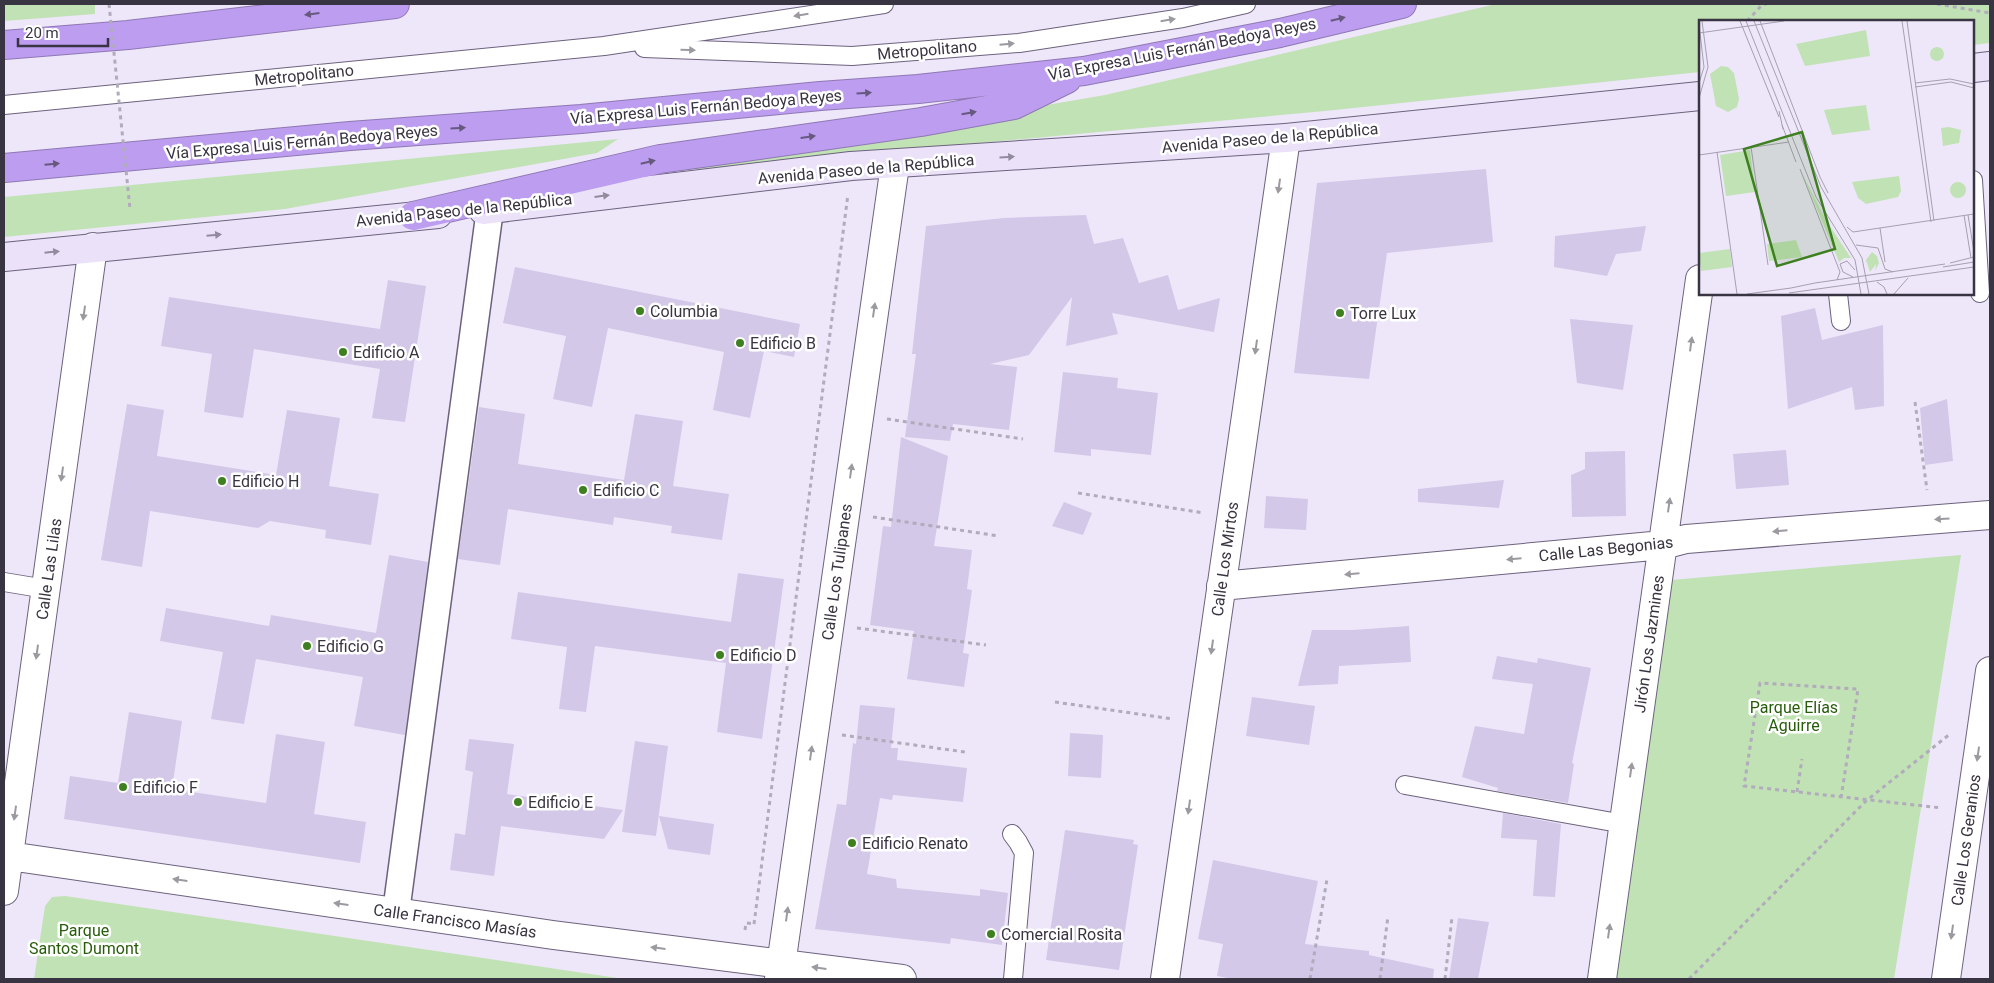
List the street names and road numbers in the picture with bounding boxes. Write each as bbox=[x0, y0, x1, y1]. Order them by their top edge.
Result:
street label: Vía Expresa Luis Fernán Bedoya Reyes bbox=[1046, 14, 1318, 84]
street label: Metropolitano bbox=[876, 36, 978, 64]
street label: Metropolitano bbox=[253, 60, 355, 90]
street label: Vía Expresa Luis Fernán Bedoya Reyes bbox=[569, 86, 843, 128]
street label: Avenida Paseo de la República bbox=[1161, 119, 1379, 157]
street label: Vía Expresa Luis Fernán Bedoya Reyes bbox=[165, 121, 439, 163]
street label: Avenida Paseo de la República bbox=[757, 150, 975, 188]
street label: Avenida Paseo de la República bbox=[355, 189, 573, 231]
street label: Calle Los Mirtos bbox=[1208, 501, 1242, 617]
street label: Calle Los Tulipanes bbox=[818, 503, 856, 641]
street label: Calle Las Lilas bbox=[32, 517, 66, 621]
street label: Calle Las Begonias bbox=[1538, 532, 1674, 566]
street label: Jirón Los Jazmines bbox=[1630, 574, 1668, 714]
street label: Calle Los Geranios bbox=[1947, 773, 1985, 907]
street label: Calle Francisco Masías bbox=[372, 900, 538, 942]

